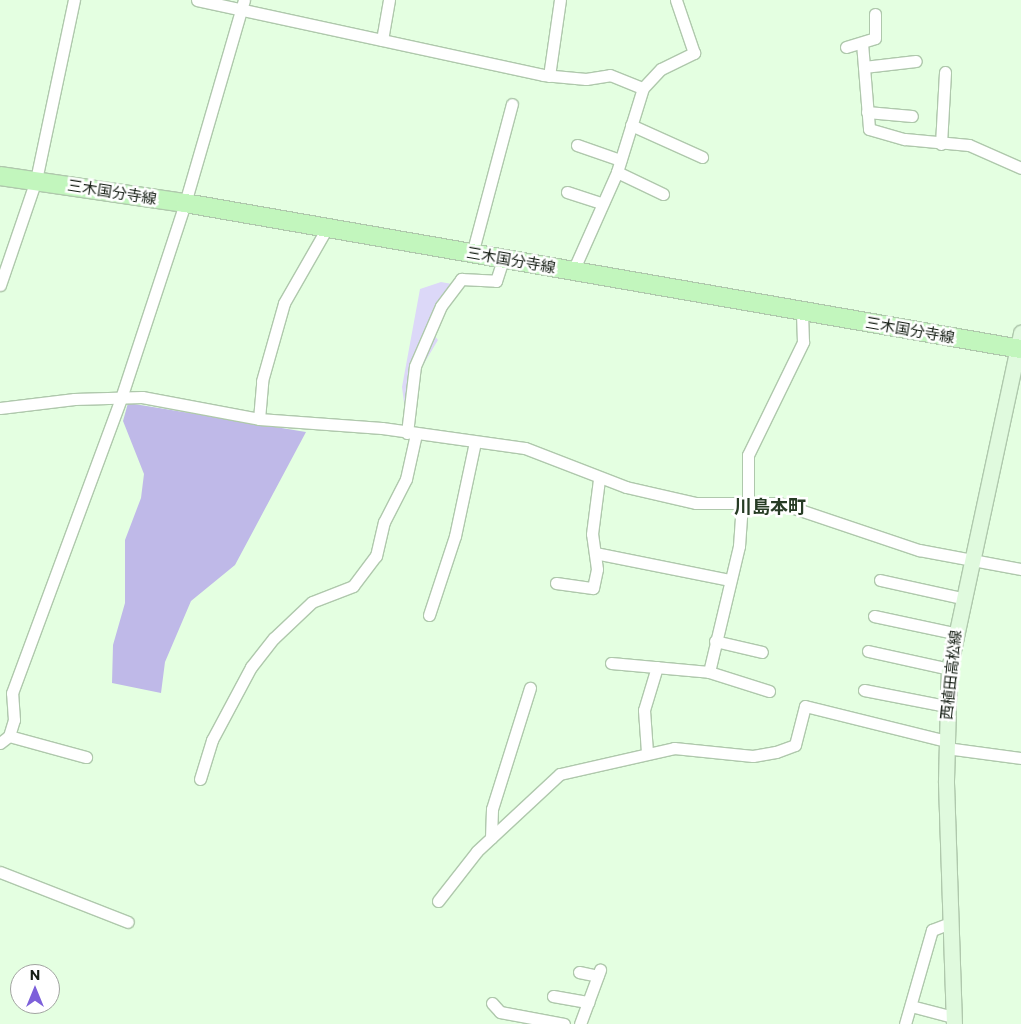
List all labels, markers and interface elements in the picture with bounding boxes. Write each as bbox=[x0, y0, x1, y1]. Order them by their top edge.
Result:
street label: 三木国分寺線 bbox=[66, 176, 158, 208]
street label: 三木国分寺線 bbox=[465, 243, 557, 277]
street label: 三木国分寺線 bbox=[864, 313, 956, 347]
district label: 川島本町 bbox=[734, 495, 806, 517]
street label: 西植田高松線 bbox=[937, 629, 965, 721]
north arrow bbox=[10, 964, 60, 1014]
text: N bbox=[30, 966, 40, 983]

